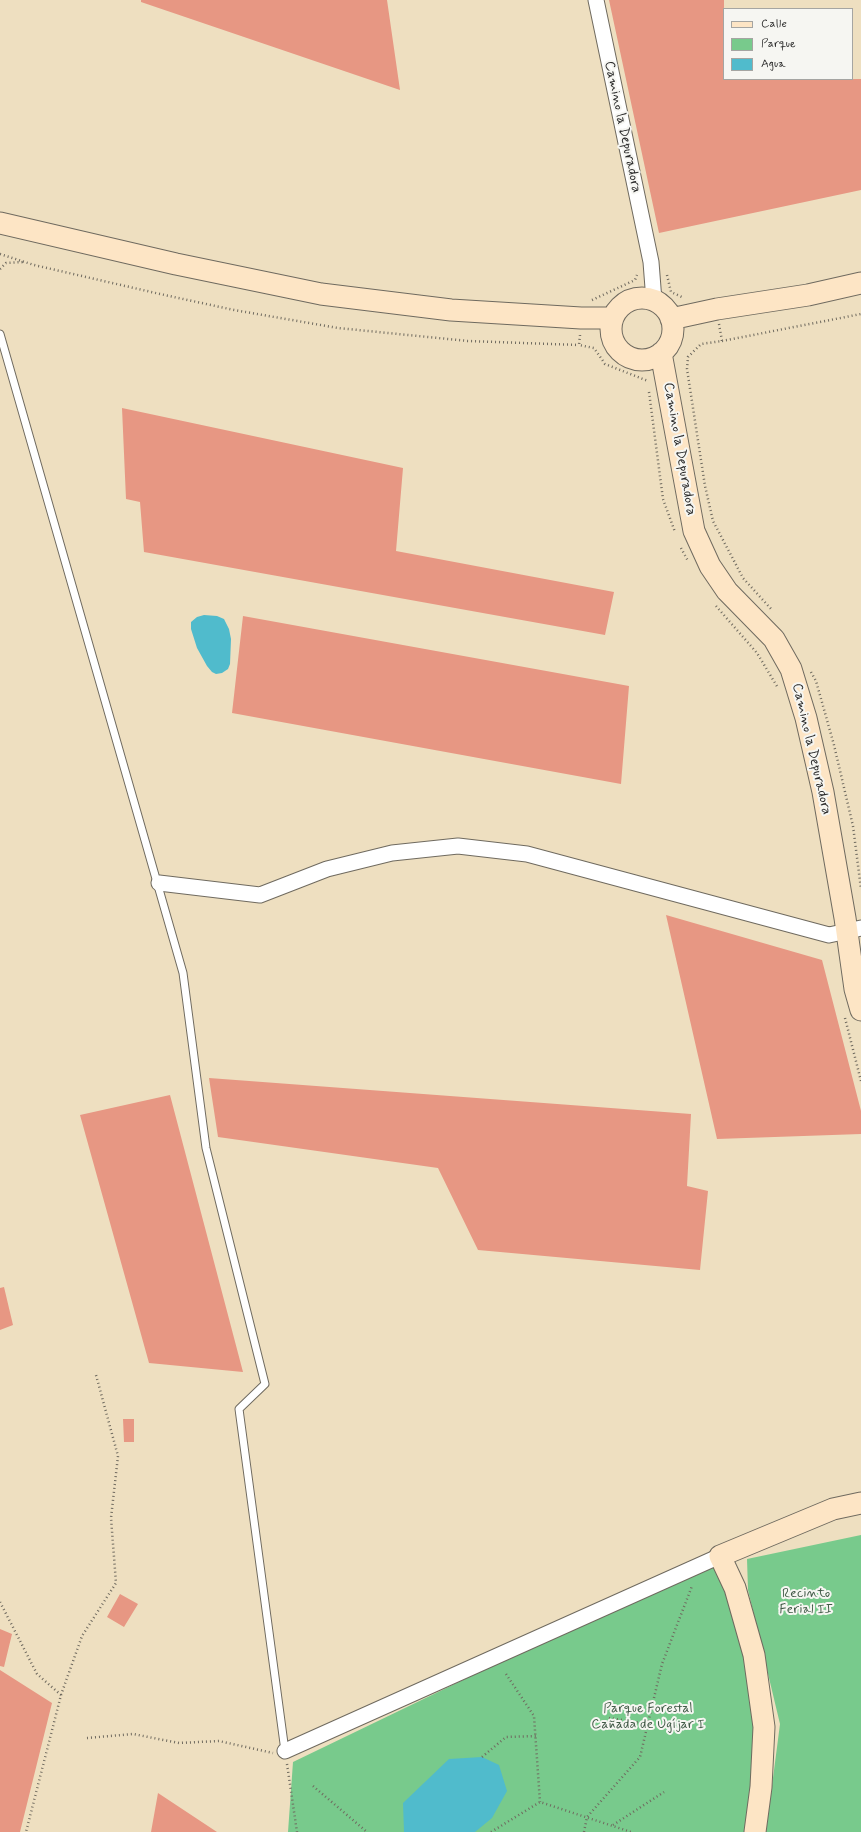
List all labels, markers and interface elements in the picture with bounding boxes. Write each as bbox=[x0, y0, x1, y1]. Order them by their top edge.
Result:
legend bbox=[723, 8, 853, 80]
text: Calle bbox=[761, 16, 787, 32]
text: Parque bbox=[761, 36, 796, 52]
text: Agua bbox=[761, 56, 785, 72]
street label: Camino la Depuradora bbox=[600, 60, 644, 194]
street label: Camino la Depuradora bbox=[659, 381, 699, 517]
street label: Camino la Depuradora bbox=[788, 682, 834, 816]
park label: Recinto Ferial II bbox=[779, 1586, 833, 1618]
park label: Parque Forestal Cañada de Ugíjar I bbox=[591, 1701, 705, 1734]

